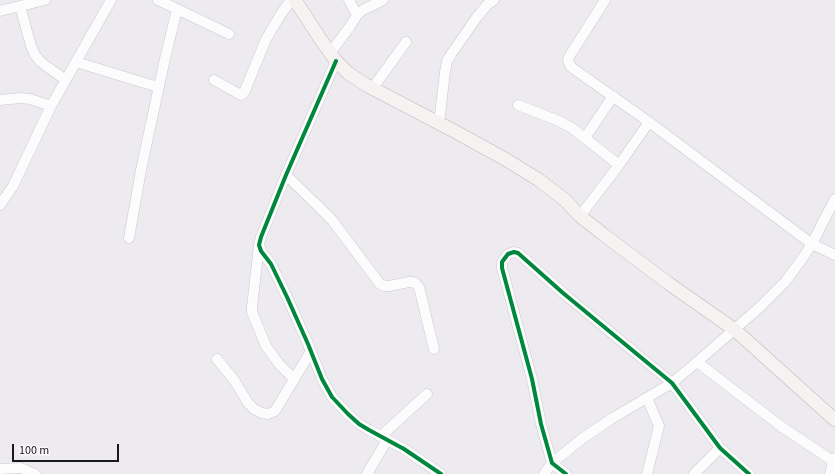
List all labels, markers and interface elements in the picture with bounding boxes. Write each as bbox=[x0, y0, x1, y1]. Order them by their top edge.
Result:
scale bar bbox=[14, 436, 121, 462]
text: 100 m bbox=[19, 442, 49, 459]

